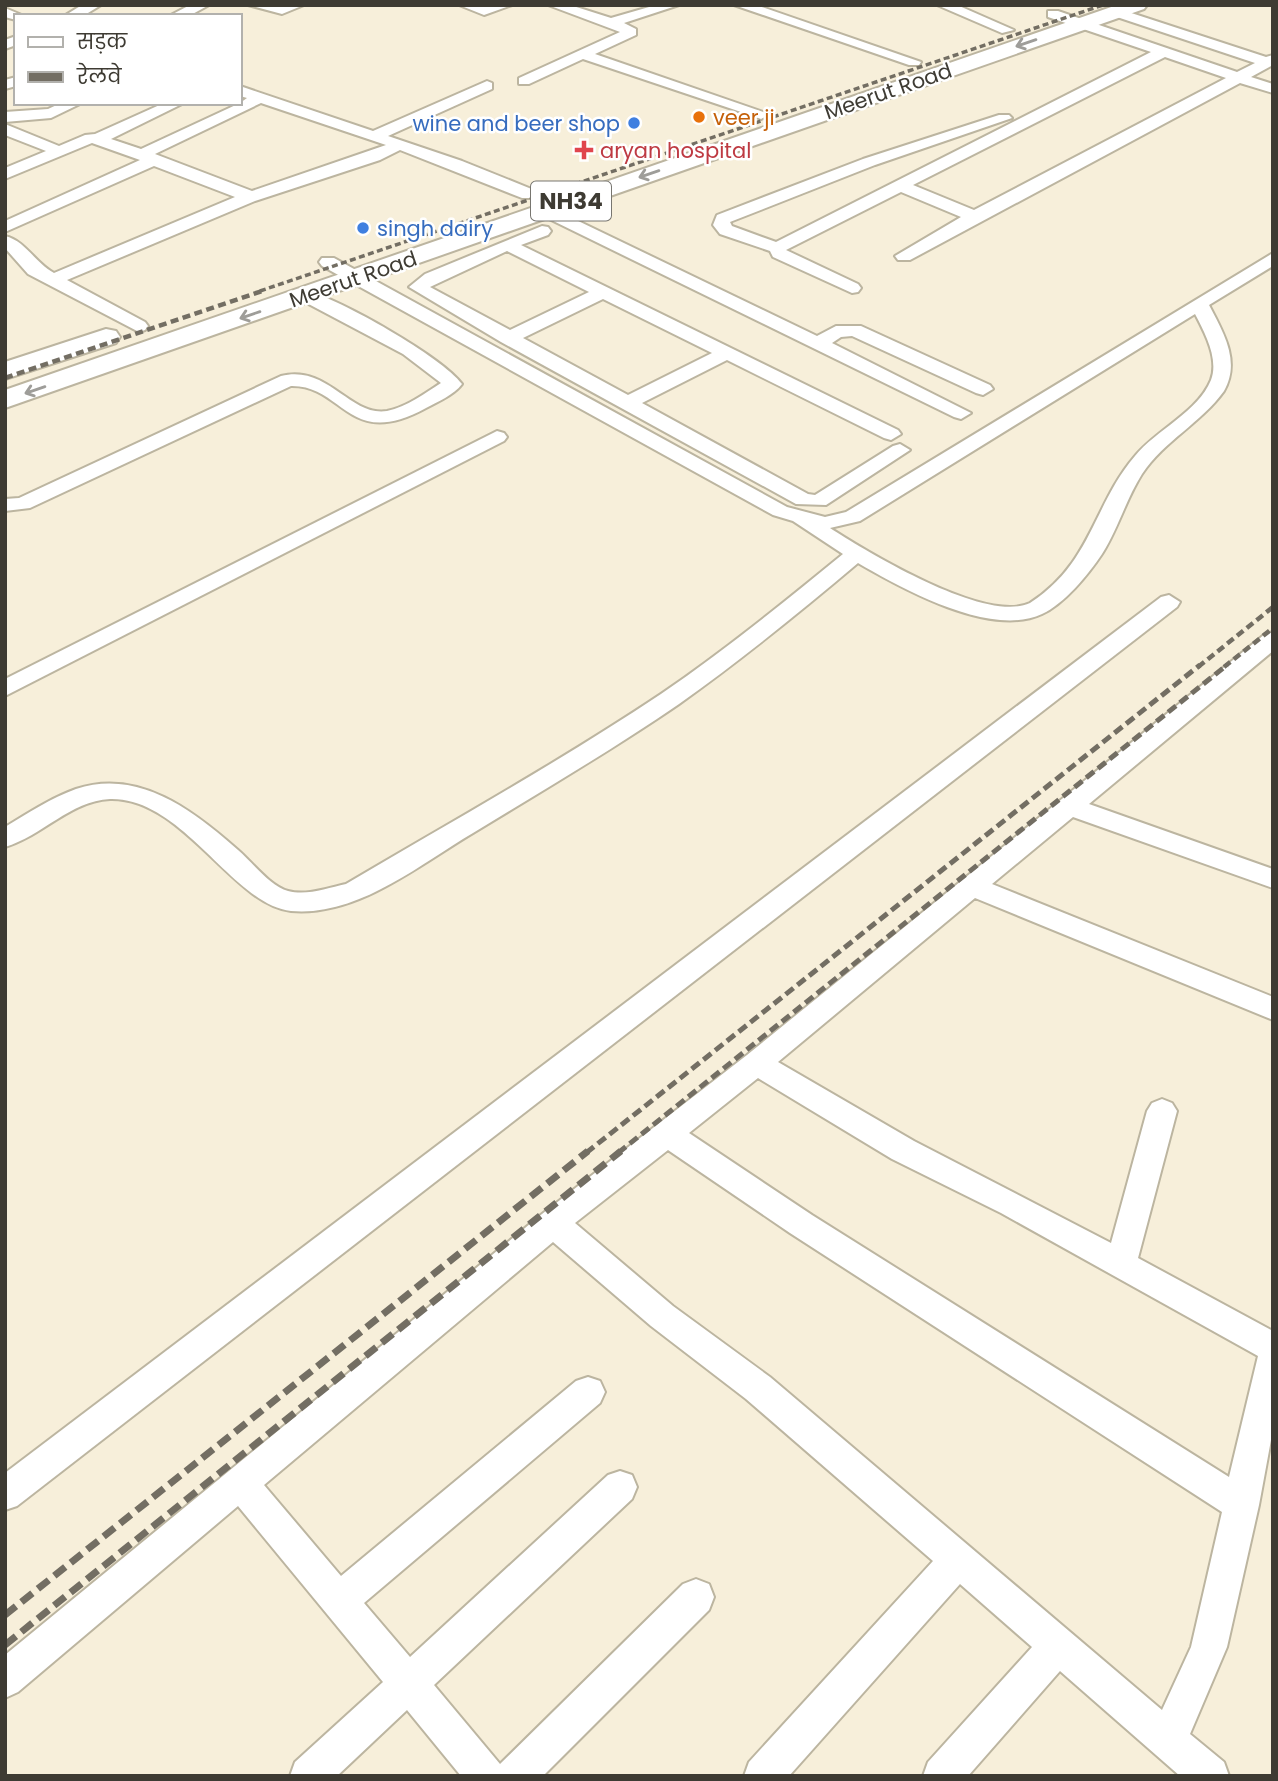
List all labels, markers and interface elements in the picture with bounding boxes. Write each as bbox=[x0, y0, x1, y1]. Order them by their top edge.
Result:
legend bbox=[14, 14, 242, 105]
text: सड़क bbox=[76, 27, 128, 56]
one-way arrow bbox=[1015, 37, 1037, 50]
street label: Meerut Road bbox=[820, 56, 956, 126]
text: रेलवे bbox=[76, 62, 122, 91]
place label: veer ji bbox=[713, 103, 775, 132]
place label: wine and beer shop bbox=[412, 109, 620, 138]
marker: veer ji bbox=[691, 109, 707, 125]
marker: wine and beer shop bbox=[626, 115, 642, 131]
place label: aryan hospital bbox=[600, 136, 751, 165]
marker: aryan hospital bbox=[574, 140, 594, 160]
one-way arrow bbox=[638, 168, 660, 181]
road number: NH34 bbox=[531, 182, 611, 220]
place label: singh dairy bbox=[377, 214, 493, 243]
marker: singh dairy bbox=[355, 220, 371, 236]
street label: Meerut Road bbox=[285, 244, 421, 314]
one-way arrow bbox=[239, 310, 261, 322]
one-way arrow bbox=[24, 385, 46, 397]

